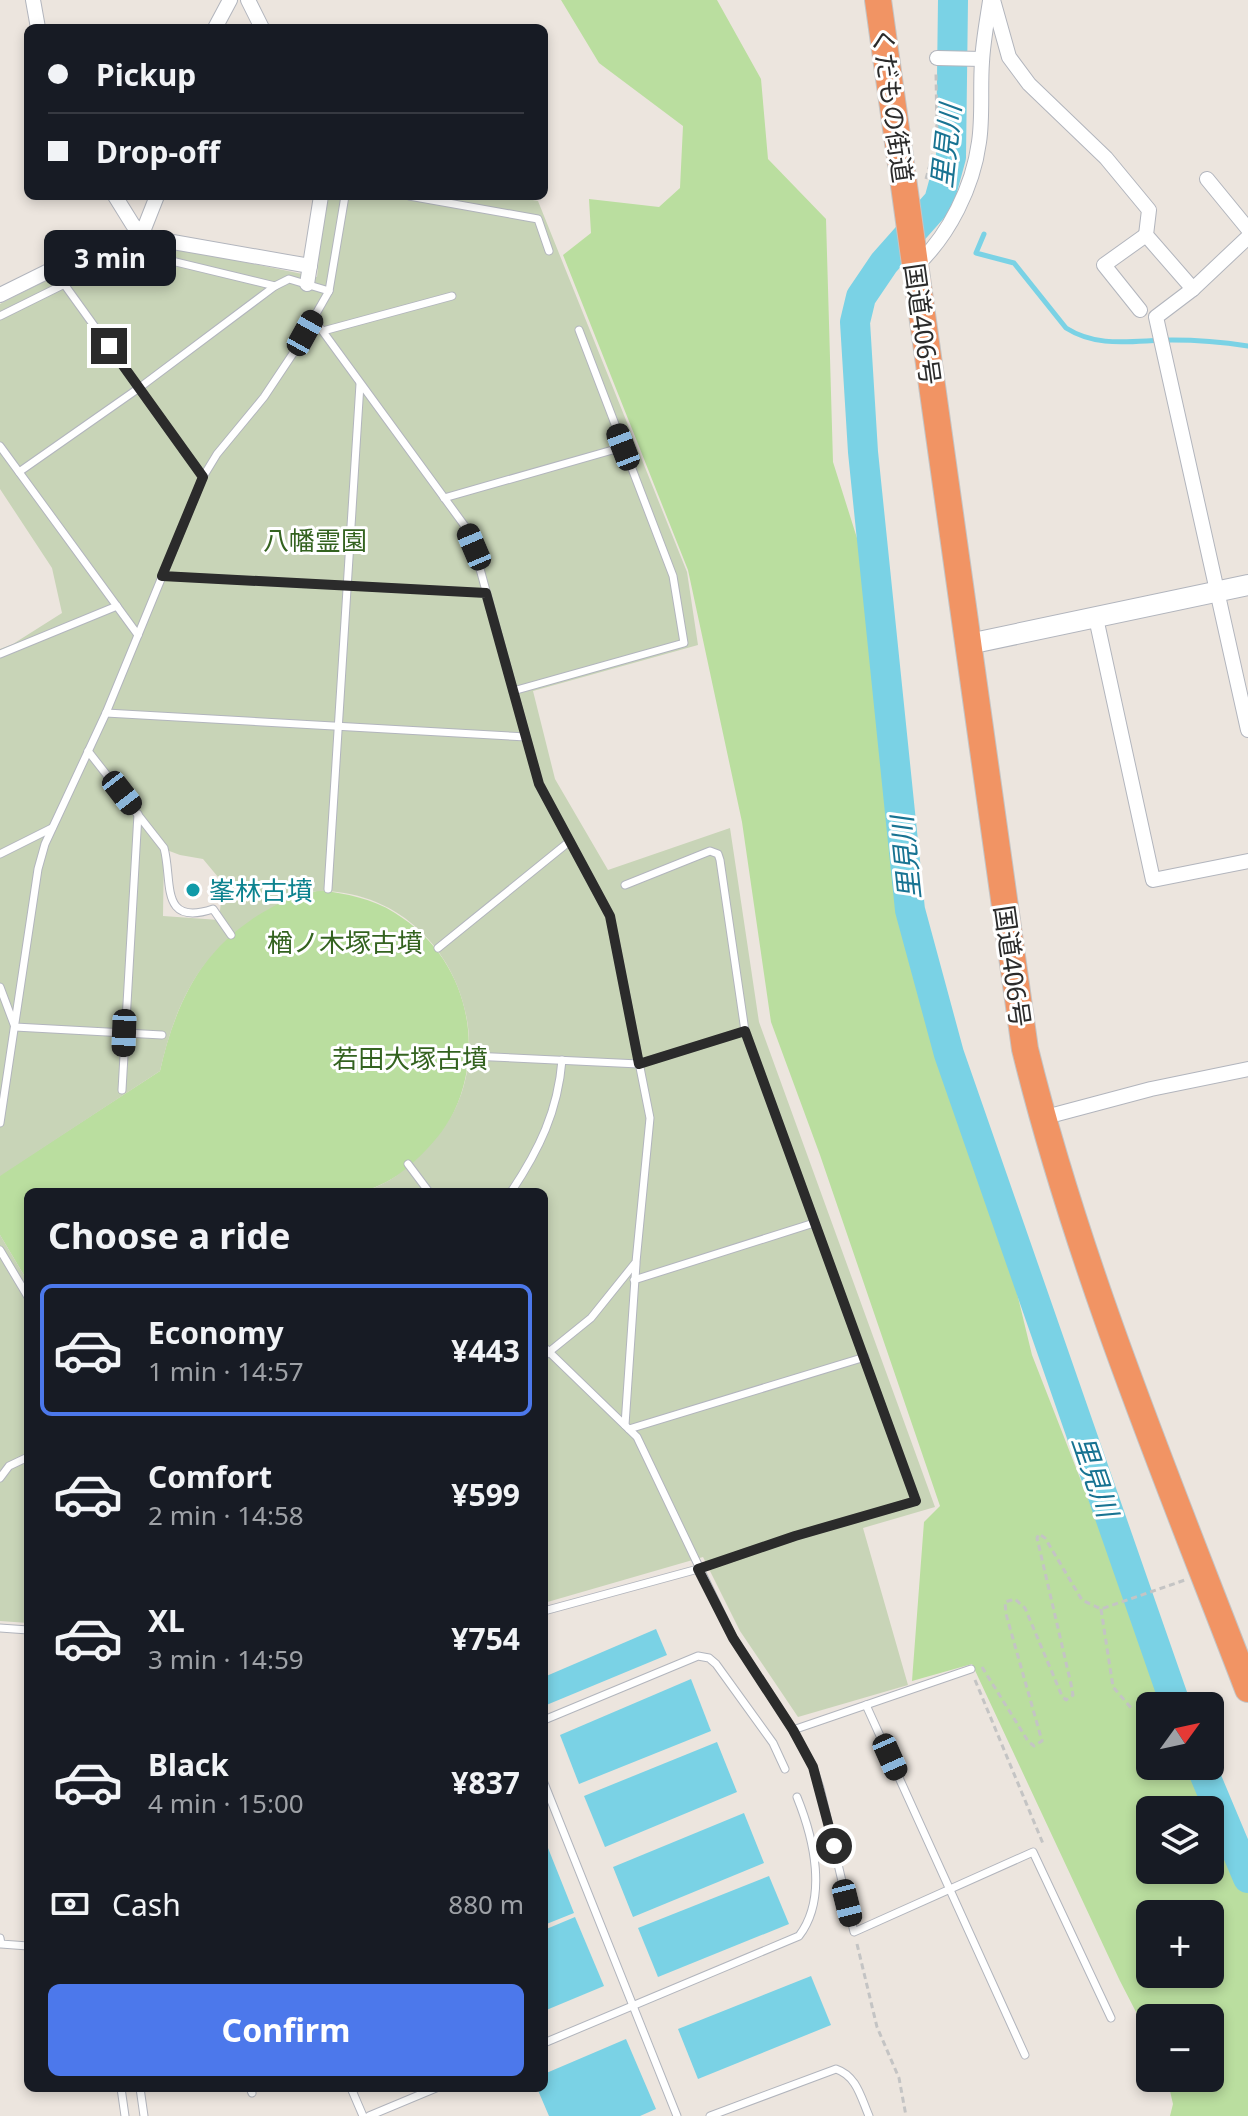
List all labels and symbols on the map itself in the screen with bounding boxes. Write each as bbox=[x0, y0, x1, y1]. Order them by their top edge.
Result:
street label: くだもの街道 bbox=[864, 25, 922, 185]
water label: 里見川 bbox=[922, 99, 969, 190]
callout: 3 min bbox=[43, 230, 175, 286]
street label: 国道406号 bbox=[897, 261, 949, 387]
car bbox=[283, 306, 327, 360]
route end bbox=[91, 328, 127, 364]
car bbox=[603, 420, 643, 474]
car bbox=[454, 520, 494, 574]
park label: 八幡霊園 bbox=[263, 522, 367, 558]
car bbox=[98, 767, 146, 819]
water label: 里見川 bbox=[881, 811, 928, 902]
place label: 峯林古墳 bbox=[209, 872, 313, 908]
marker: 峯林古墳 bbox=[184, 881, 202, 899]
street label: 国道406号 bbox=[987, 903, 1039, 1029]
park label: 楢ノ木塚古墳 bbox=[267, 924, 423, 960]
car bbox=[111, 1009, 137, 1057]
park label: 若田大塚古墳 bbox=[332, 1040, 488, 1076]
water label: 里見川 bbox=[1064, 1430, 1129, 1525]
north arrow bbox=[1136, 1692, 1224, 1780]
car bbox=[869, 1730, 911, 1784]
route start bbox=[816, 1828, 852, 1864]
car bbox=[830, 1877, 864, 1929]

